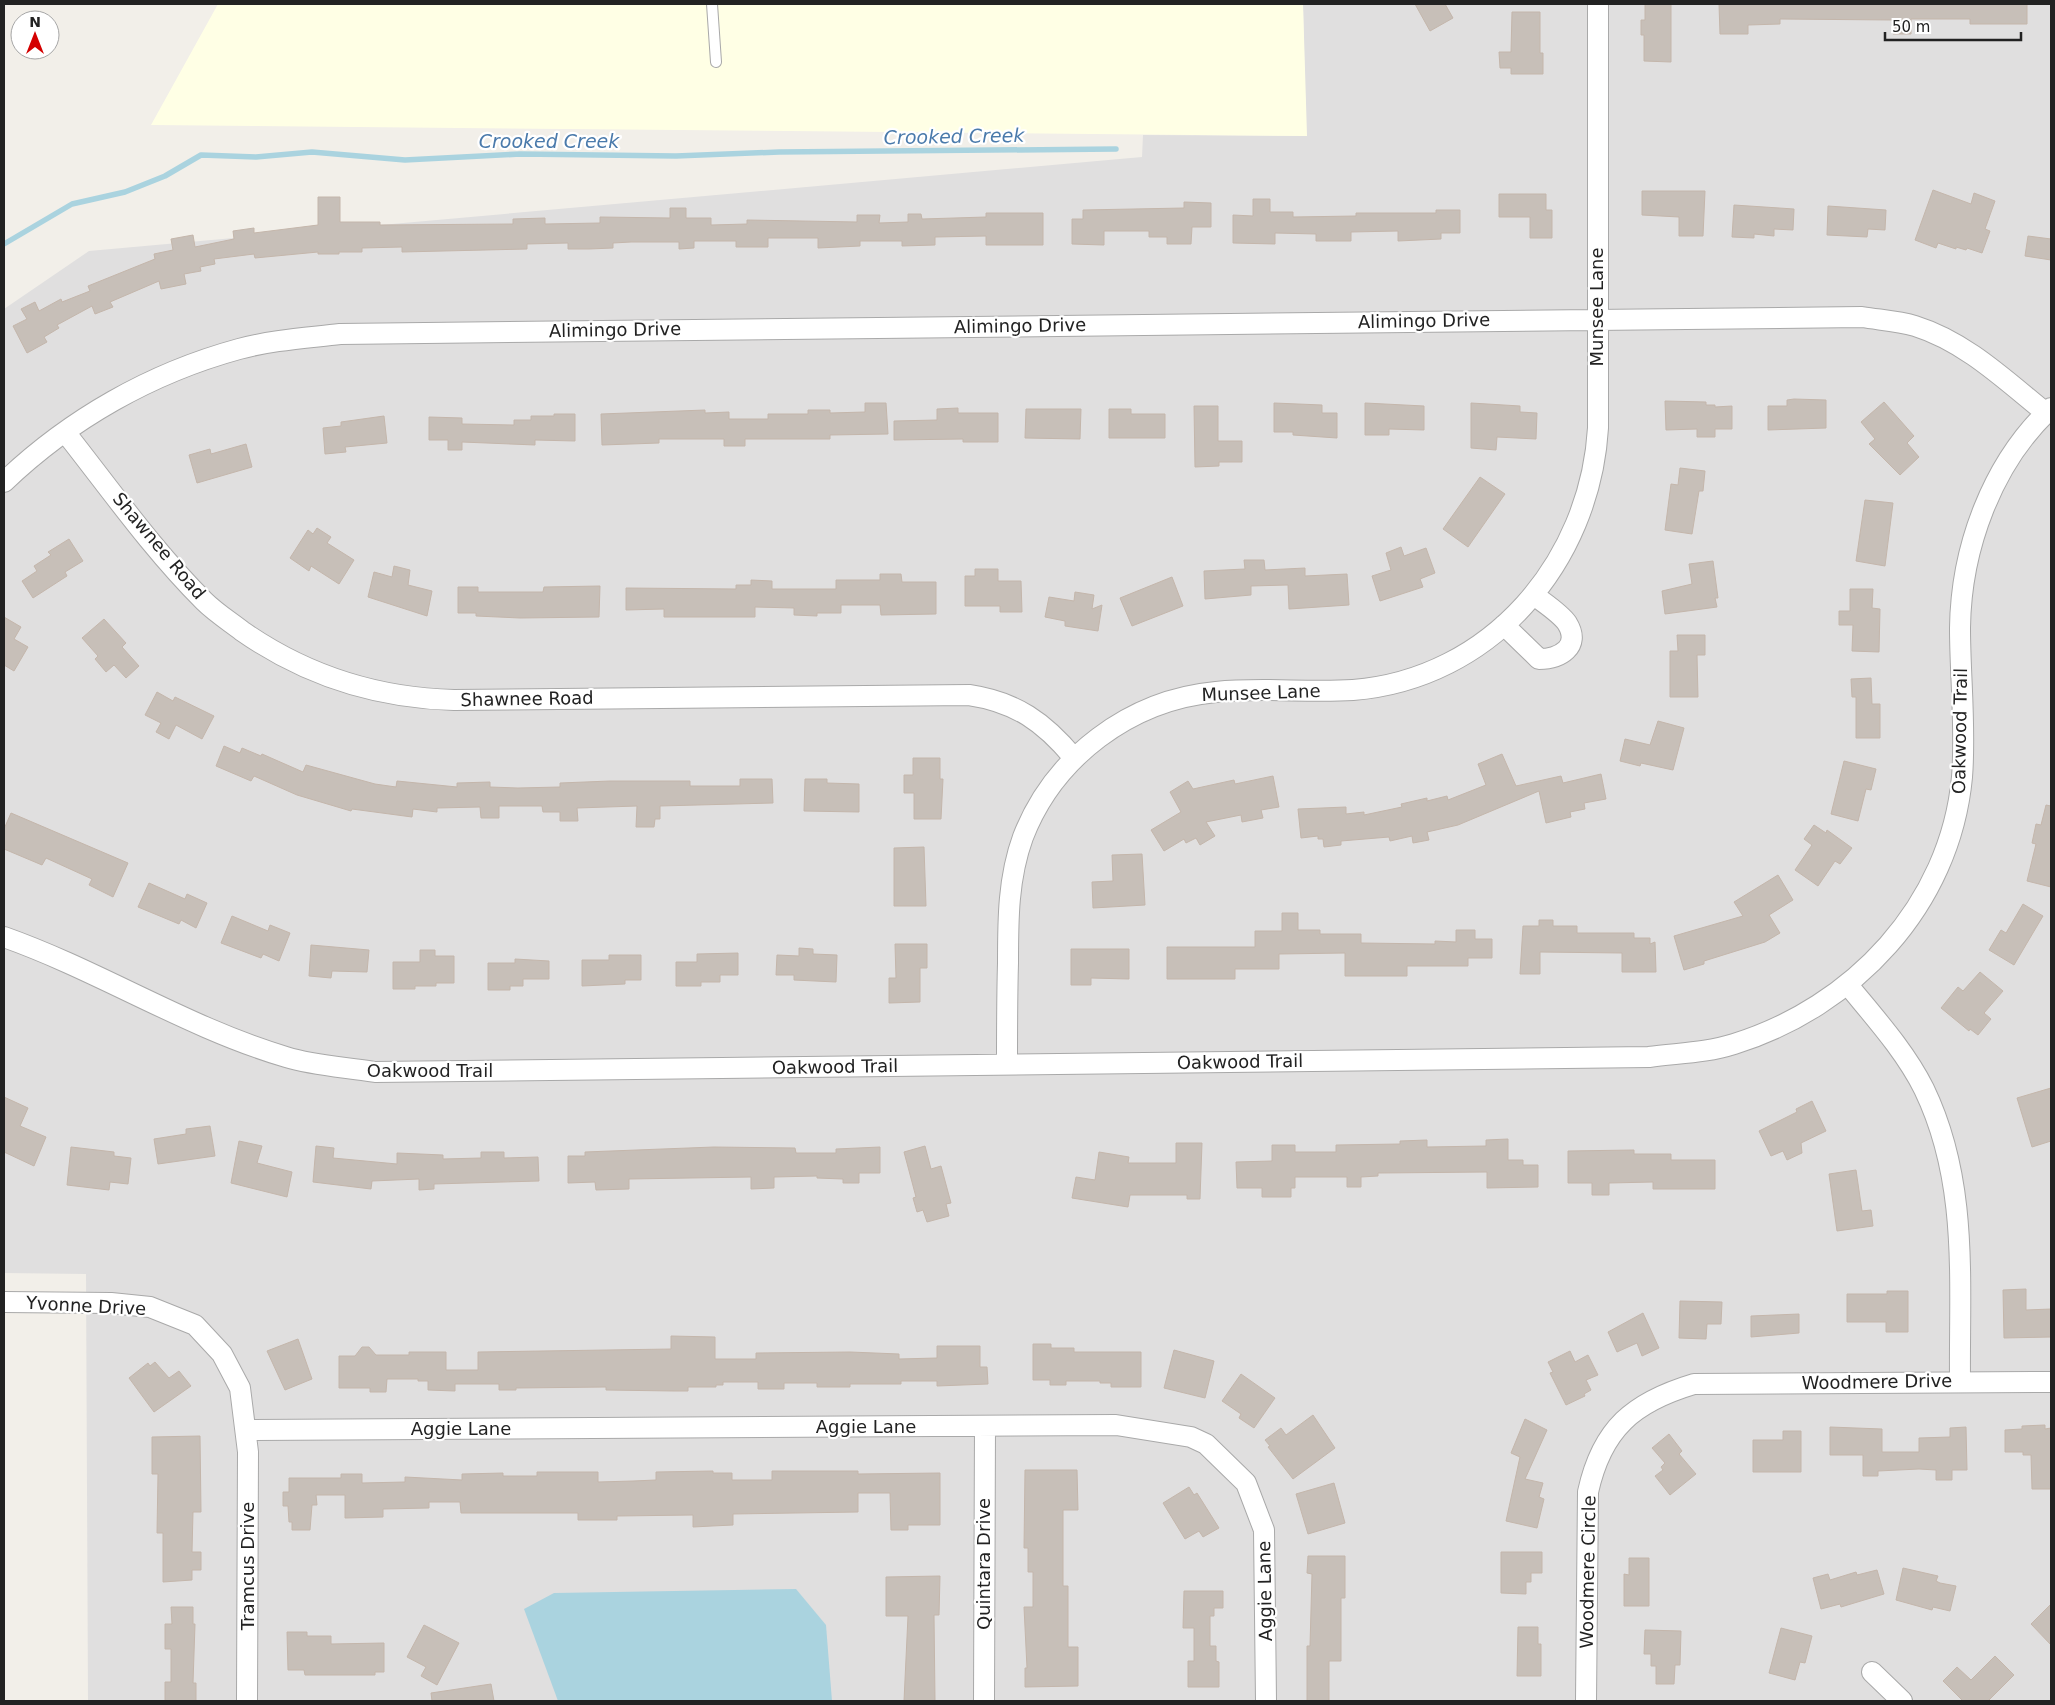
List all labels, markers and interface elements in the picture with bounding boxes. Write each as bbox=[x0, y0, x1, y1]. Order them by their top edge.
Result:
north arrow bbox=[10, 10, 60, 60]
scale bar bbox=[1885, 10, 2021, 42]
text: N bbox=[29, 14, 41, 30]
text: 50 m bbox=[1892, 18, 1930, 36]
water label: Crooked Creek bbox=[884, 124, 1025, 148]
water label: Crooked Creek bbox=[479, 130, 620, 152]
street label: Munsee Lane bbox=[1586, 247, 1607, 367]
street label: Alimingo Drive bbox=[1358, 309, 1490, 332]
street label: Alimingo Drive bbox=[954, 314, 1086, 337]
street label: Alimingo Drive bbox=[549, 318, 681, 341]
street label: Shawnee Road bbox=[109, 488, 210, 603]
street label: Oakwood Trail bbox=[1948, 668, 1971, 794]
street label: Munsee Lane bbox=[1201, 680, 1321, 705]
street label: Shawnee Road bbox=[460, 687, 594, 710]
street label: Oakwood Trail bbox=[1177, 1050, 1303, 1073]
street label: Oakwood Trail bbox=[772, 1055, 898, 1078]
street label: Oakwood Trail bbox=[367, 1060, 493, 1081]
street label: Yvonne Drive bbox=[24, 1292, 147, 1319]
street label: Woodmere Drive bbox=[1802, 1370, 1952, 1393]
street label: Aggie Lane bbox=[816, 1416, 916, 1437]
street label: Aggie Lane bbox=[411, 1418, 511, 1439]
street label: Woodmere Circle bbox=[1576, 1495, 1599, 1649]
street label: Quintara Drive bbox=[973, 1498, 994, 1630]
street label: Tramcus Drive bbox=[237, 1502, 258, 1631]
street label: Aggie Lane bbox=[1253, 1541, 1276, 1641]

